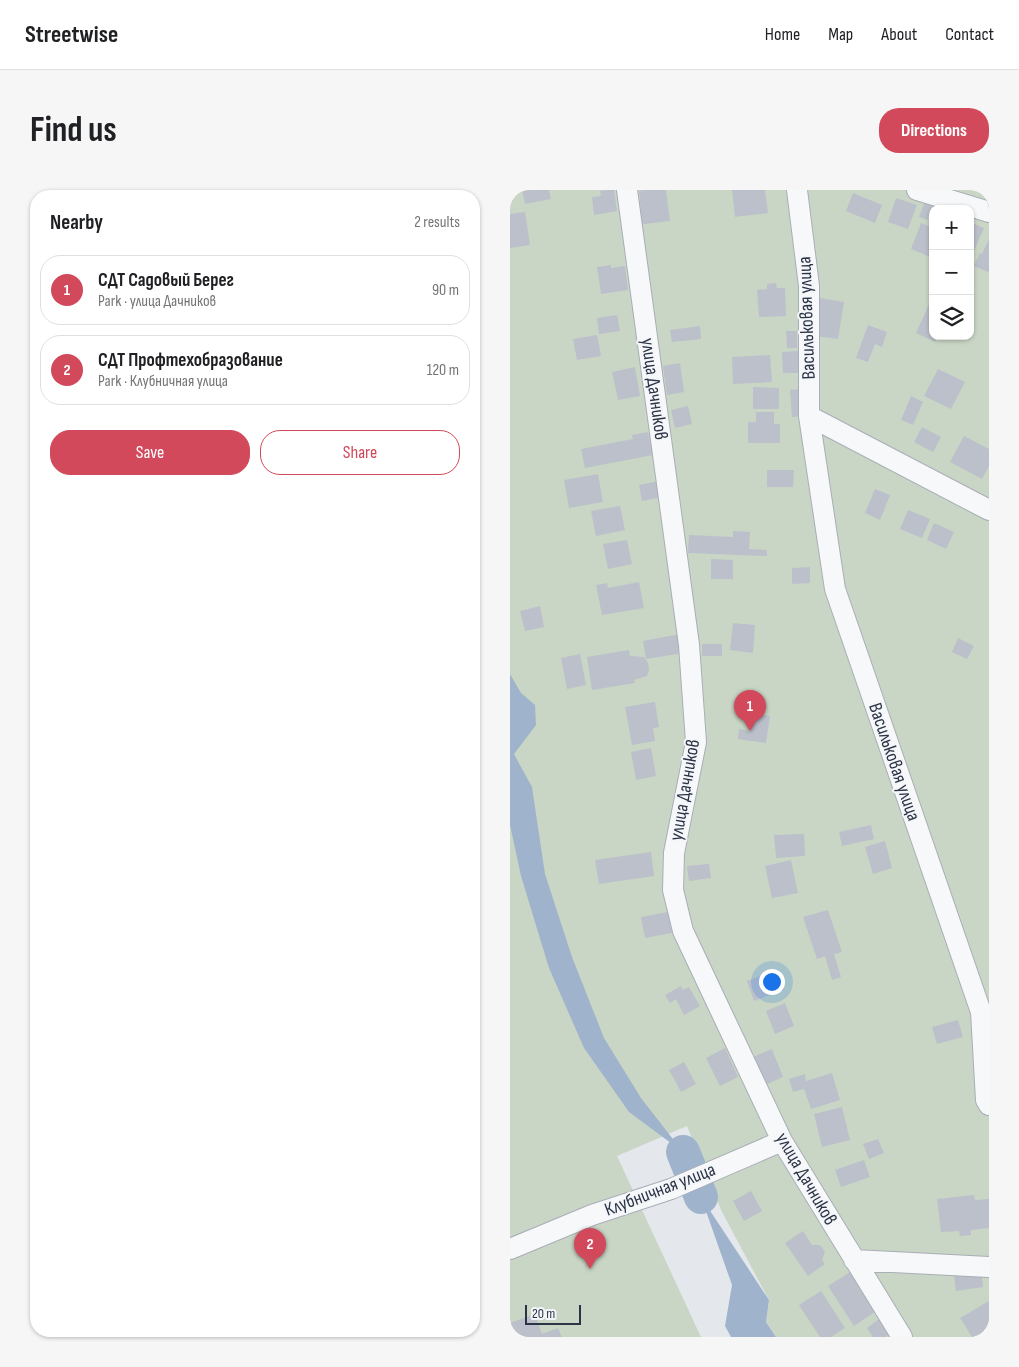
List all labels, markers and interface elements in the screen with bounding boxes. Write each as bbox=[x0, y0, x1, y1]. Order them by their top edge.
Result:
text: Streetwise bbox=[25, 20, 118, 49]
text: Home bbox=[765, 24, 800, 45]
text: Map bbox=[828, 24, 853, 45]
text: About bbox=[881, 24, 917, 45]
text: Contact bbox=[945, 24, 994, 45]
button: Directions bbox=[879, 108, 989, 153]
text: Find us bbox=[30, 109, 117, 152]
map controls bbox=[929, 205, 974, 340]
button: + bbox=[929, 205, 974, 250]
text: Nearby bbox=[50, 210, 103, 235]
text: 2 results bbox=[414, 213, 460, 232]
button: − bbox=[929, 250, 974, 295]
street label: Васильковая улица bbox=[793, 256, 821, 380]
text: СДТ Садовый Берег bbox=[98, 269, 234, 292]
text: 1 bbox=[64, 281, 70, 300]
text: 90 m bbox=[432, 281, 459, 300]
text: Park · улица Дачников bbox=[98, 292, 216, 311]
button: layers bbox=[929, 295, 974, 340]
street label: улица Дачников bbox=[635, 337, 673, 441]
text: СДТ Профтехобразование bbox=[98, 349, 283, 372]
text: 2 bbox=[63, 361, 71, 380]
text: 120 m bbox=[427, 361, 459, 380]
text: Park · Клубничная улица bbox=[98, 372, 228, 391]
button: Save bbox=[50, 430, 250, 475]
button: Share bbox=[260, 430, 460, 475]
pin: 1 bbox=[734, 690, 766, 731]
street label: Васильковая улица bbox=[863, 700, 925, 824]
street label: улица Дачников bbox=[665, 737, 705, 843]
your location bbox=[759, 969, 785, 995]
street label: улица Дачников bbox=[770, 1129, 842, 1229]
street label: Клубничная улица bbox=[601, 1158, 719, 1222]
pin: 2 bbox=[574, 1228, 606, 1269]
scale bar bbox=[525, 1302, 581, 1325]
text: 20 m bbox=[532, 1305, 555, 1322]

